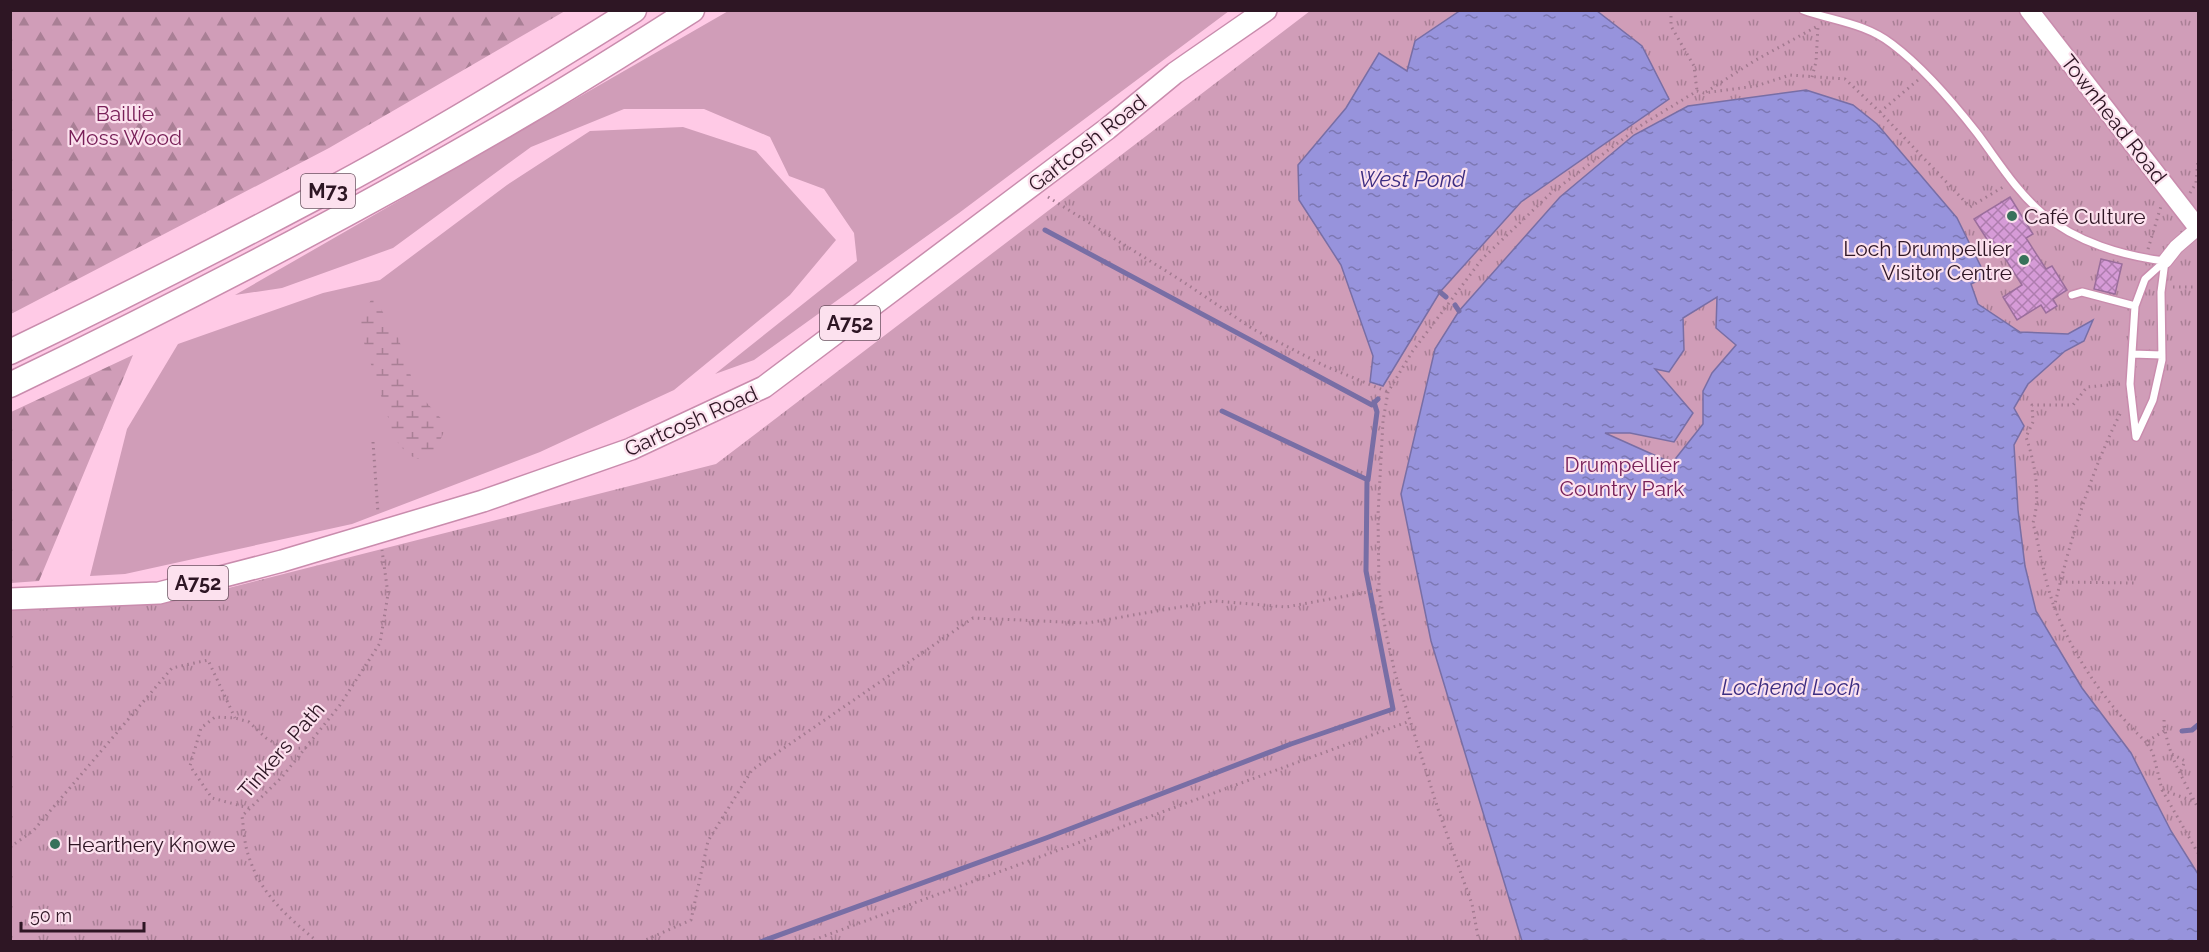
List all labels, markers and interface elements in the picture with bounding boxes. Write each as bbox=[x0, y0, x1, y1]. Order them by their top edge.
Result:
street label: Townhead Road bbox=[2056, 50, 2172, 188]
street label: Gartcosh Road bbox=[1023, 89, 1151, 197]
park label: Baillie Moss Wood bbox=[68, 101, 182, 150]
water label: West Pond bbox=[1359, 166, 1466, 192]
road number: M73 bbox=[301, 174, 355, 208]
place label: Café Culture bbox=[2024, 204, 2146, 229]
marker: Café Culture bbox=[2005, 209, 2019, 223]
place label: Loch Drumpellier Visitor Centre bbox=[1843, 236, 2013, 285]
marker: Loch Drumpellier Visitor Centre bbox=[2017, 253, 2031, 267]
road number: A752 bbox=[820, 306, 880, 340]
street label: Gartcosh Road bbox=[621, 381, 761, 461]
park label: Drumpellier Country Park bbox=[1560, 452, 1684, 501]
road number: A752 bbox=[168, 566, 228, 600]
water label: Lochend Loch bbox=[1721, 674, 1861, 700]
street label: Tinkers Path bbox=[233, 697, 329, 803]
place label: Hearthery Knowe bbox=[67, 832, 235, 857]
marker: Hearthery Knowe bbox=[48, 837, 62, 851]
scale bar bbox=[21, 895, 144, 933]
text: 50 m bbox=[30, 905, 72, 926]

